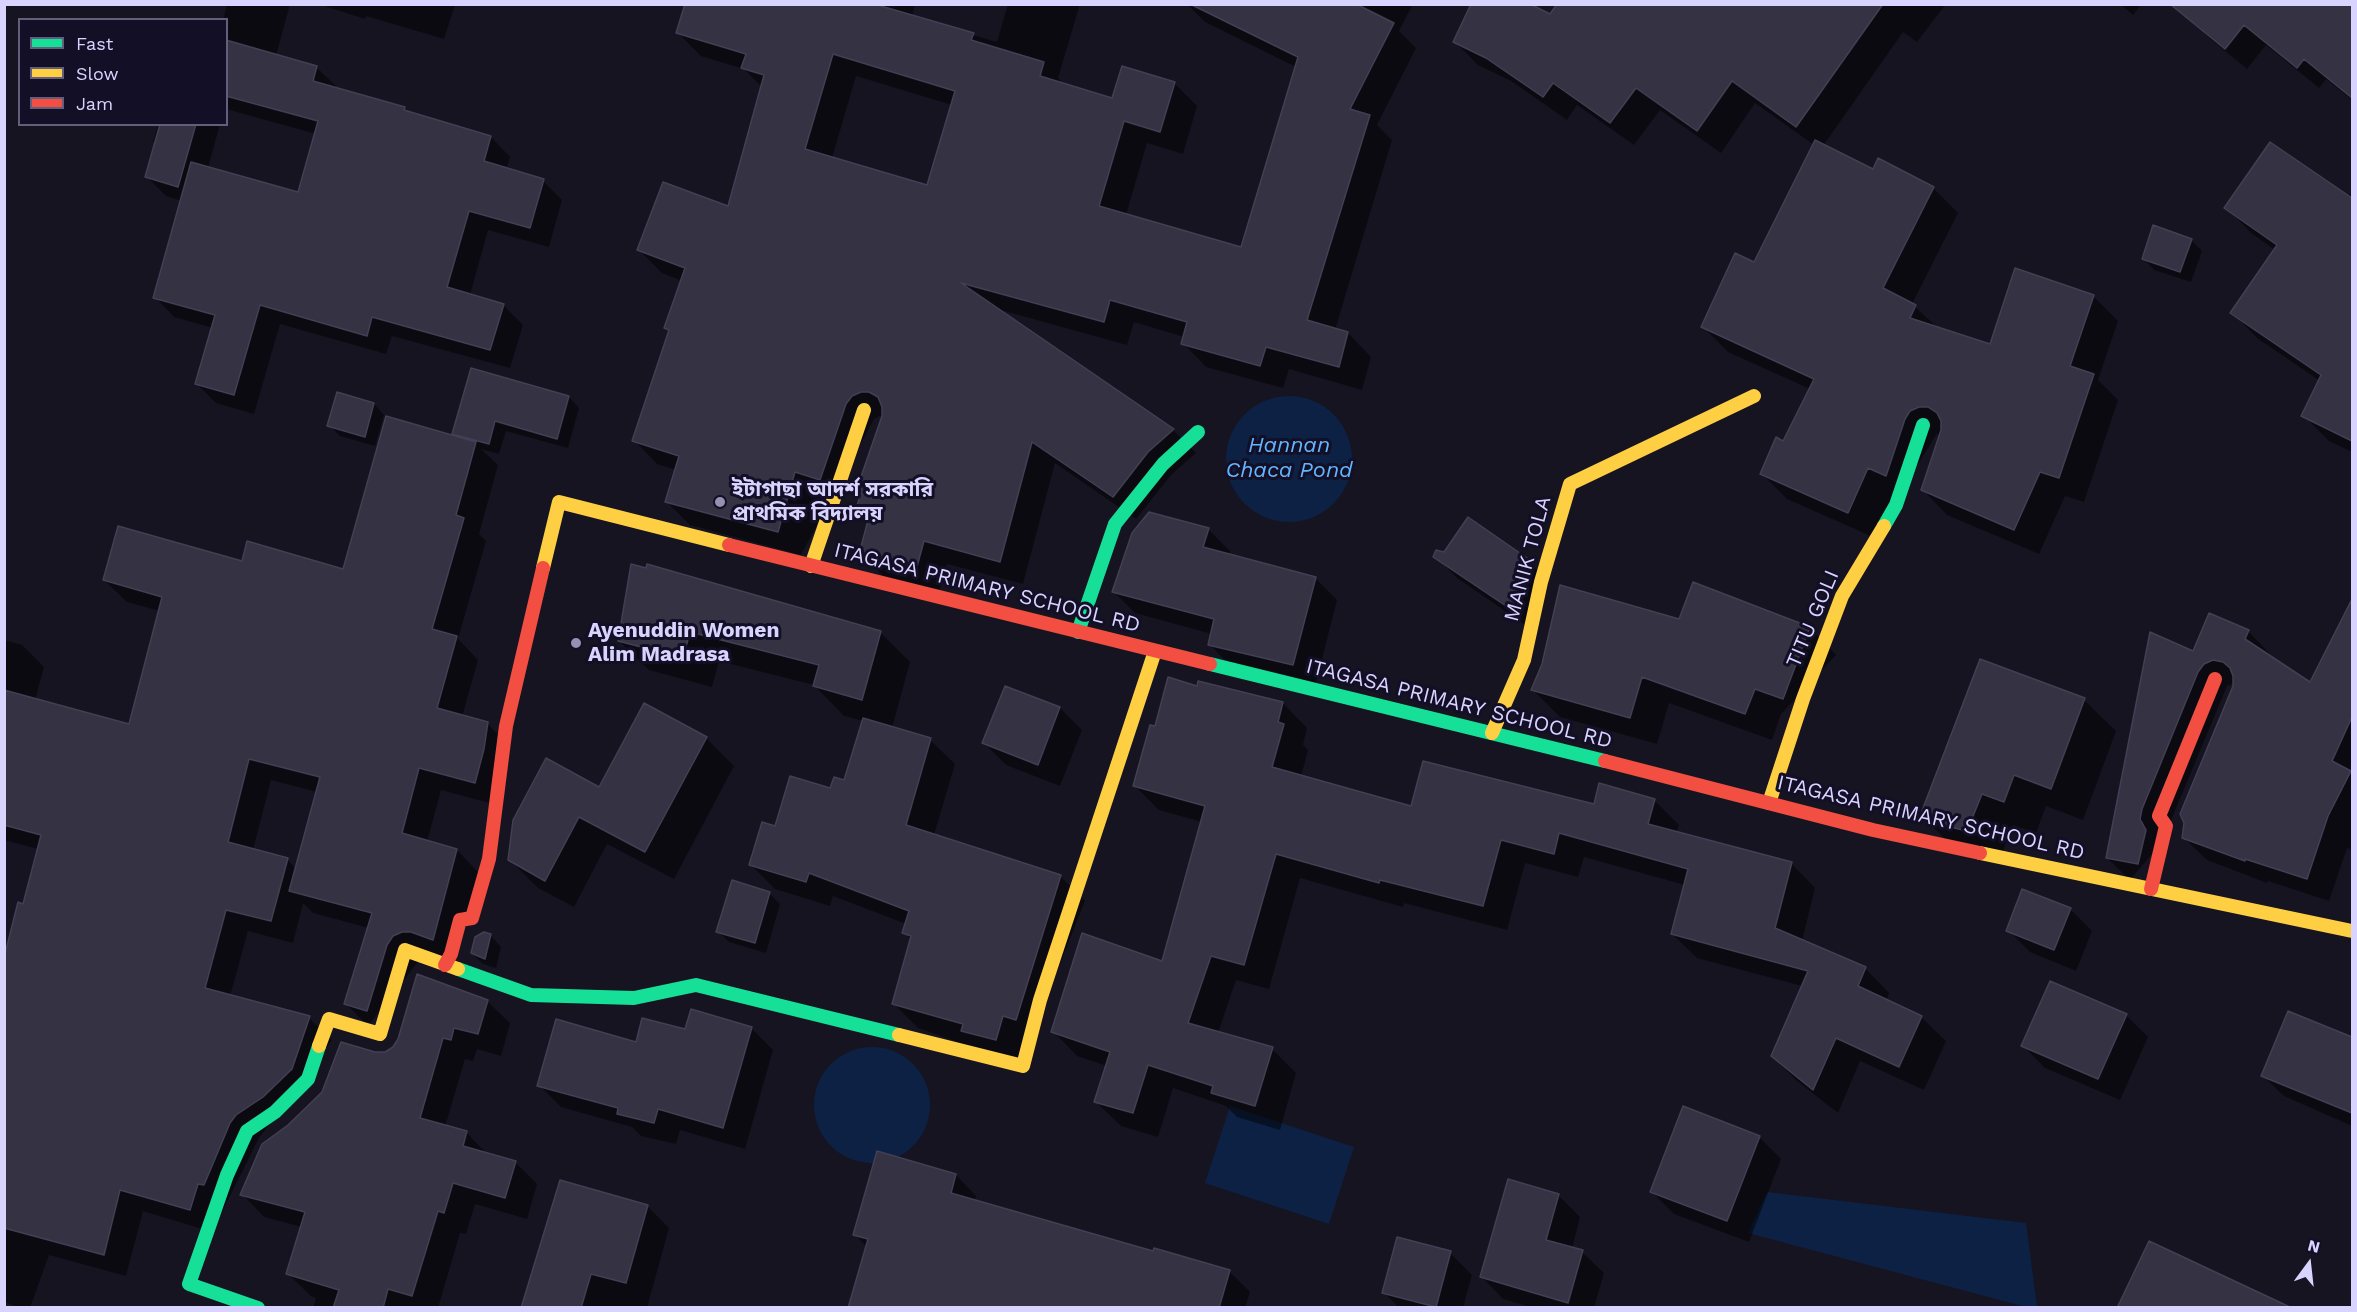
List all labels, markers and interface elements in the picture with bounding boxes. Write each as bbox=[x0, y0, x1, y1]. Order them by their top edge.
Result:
legend bbox=[18, 18, 228, 126]
text: Fast bbox=[76, 33, 113, 54]
text: Slow bbox=[76, 63, 119, 84]
text: Jam bbox=[76, 93, 113, 114]
water label: Hannan Chaca Pond bbox=[1225, 433, 1353, 484]
place label: ইটাগাছা আদর্শ সরকারি প্রাথমিক বিদ্যালয় bbox=[732, 477, 933, 527]
street label: MANIK TOLA bbox=[1499, 494, 1557, 624]
marker: ইটাগাছা আদর্শ সরকারি প্রাথমিক বিদ্যালয় bbox=[713, 495, 727, 509]
street label: ITAGASA PRIMARY SCHOOL RD bbox=[831, 538, 1143, 638]
street label: TITU GOLI bbox=[1781, 567, 1845, 671]
place label: Ayenuddin Women Alim Madrasa bbox=[588, 618, 780, 668]
marker: Ayenuddin Women Alim Madrasa bbox=[569, 636, 583, 650]
street label: ITAGASA PRIMARY SCHOOL RD bbox=[1303, 654, 1615, 754]
street label: ITAGASA PRIMARY SCHOOL RD bbox=[1775, 770, 2087, 866]
north arrow bbox=[2279, 1234, 2339, 1294]
text: N bbox=[2306, 1235, 2322, 1257]

